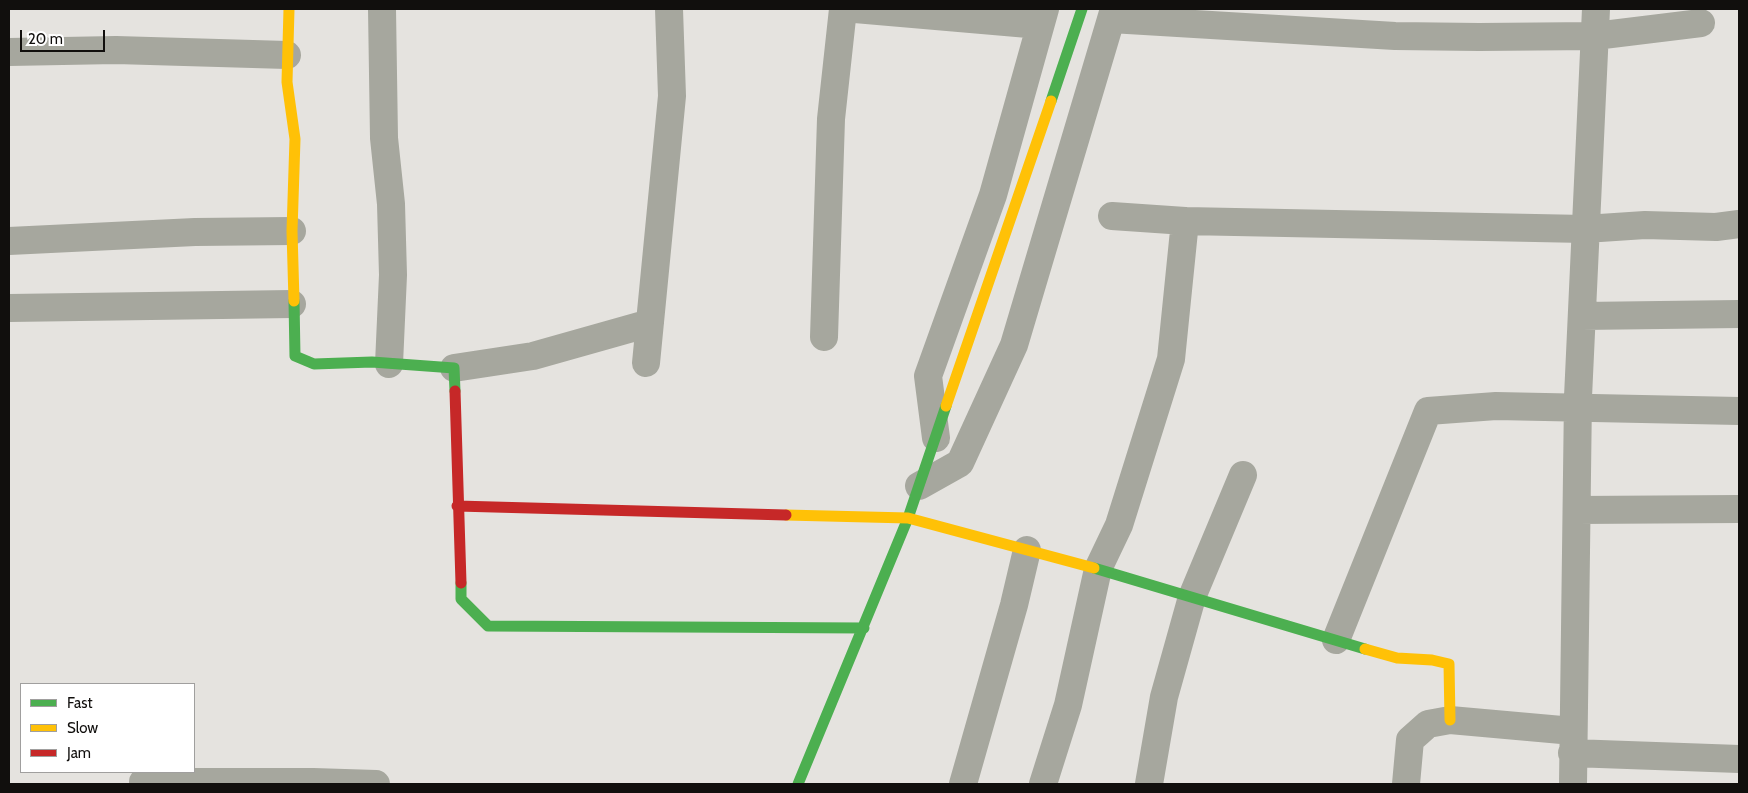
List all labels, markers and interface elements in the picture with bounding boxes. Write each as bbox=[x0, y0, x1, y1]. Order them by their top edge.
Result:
scale bar bbox=[22, 20, 108, 52]
text: 20 m bbox=[28, 30, 63, 48]
legend bbox=[20, 683, 195, 773]
text: Fast bbox=[67, 694, 92, 712]
text: Slow bbox=[67, 719, 98, 737]
text: Jam bbox=[67, 744, 91, 762]

